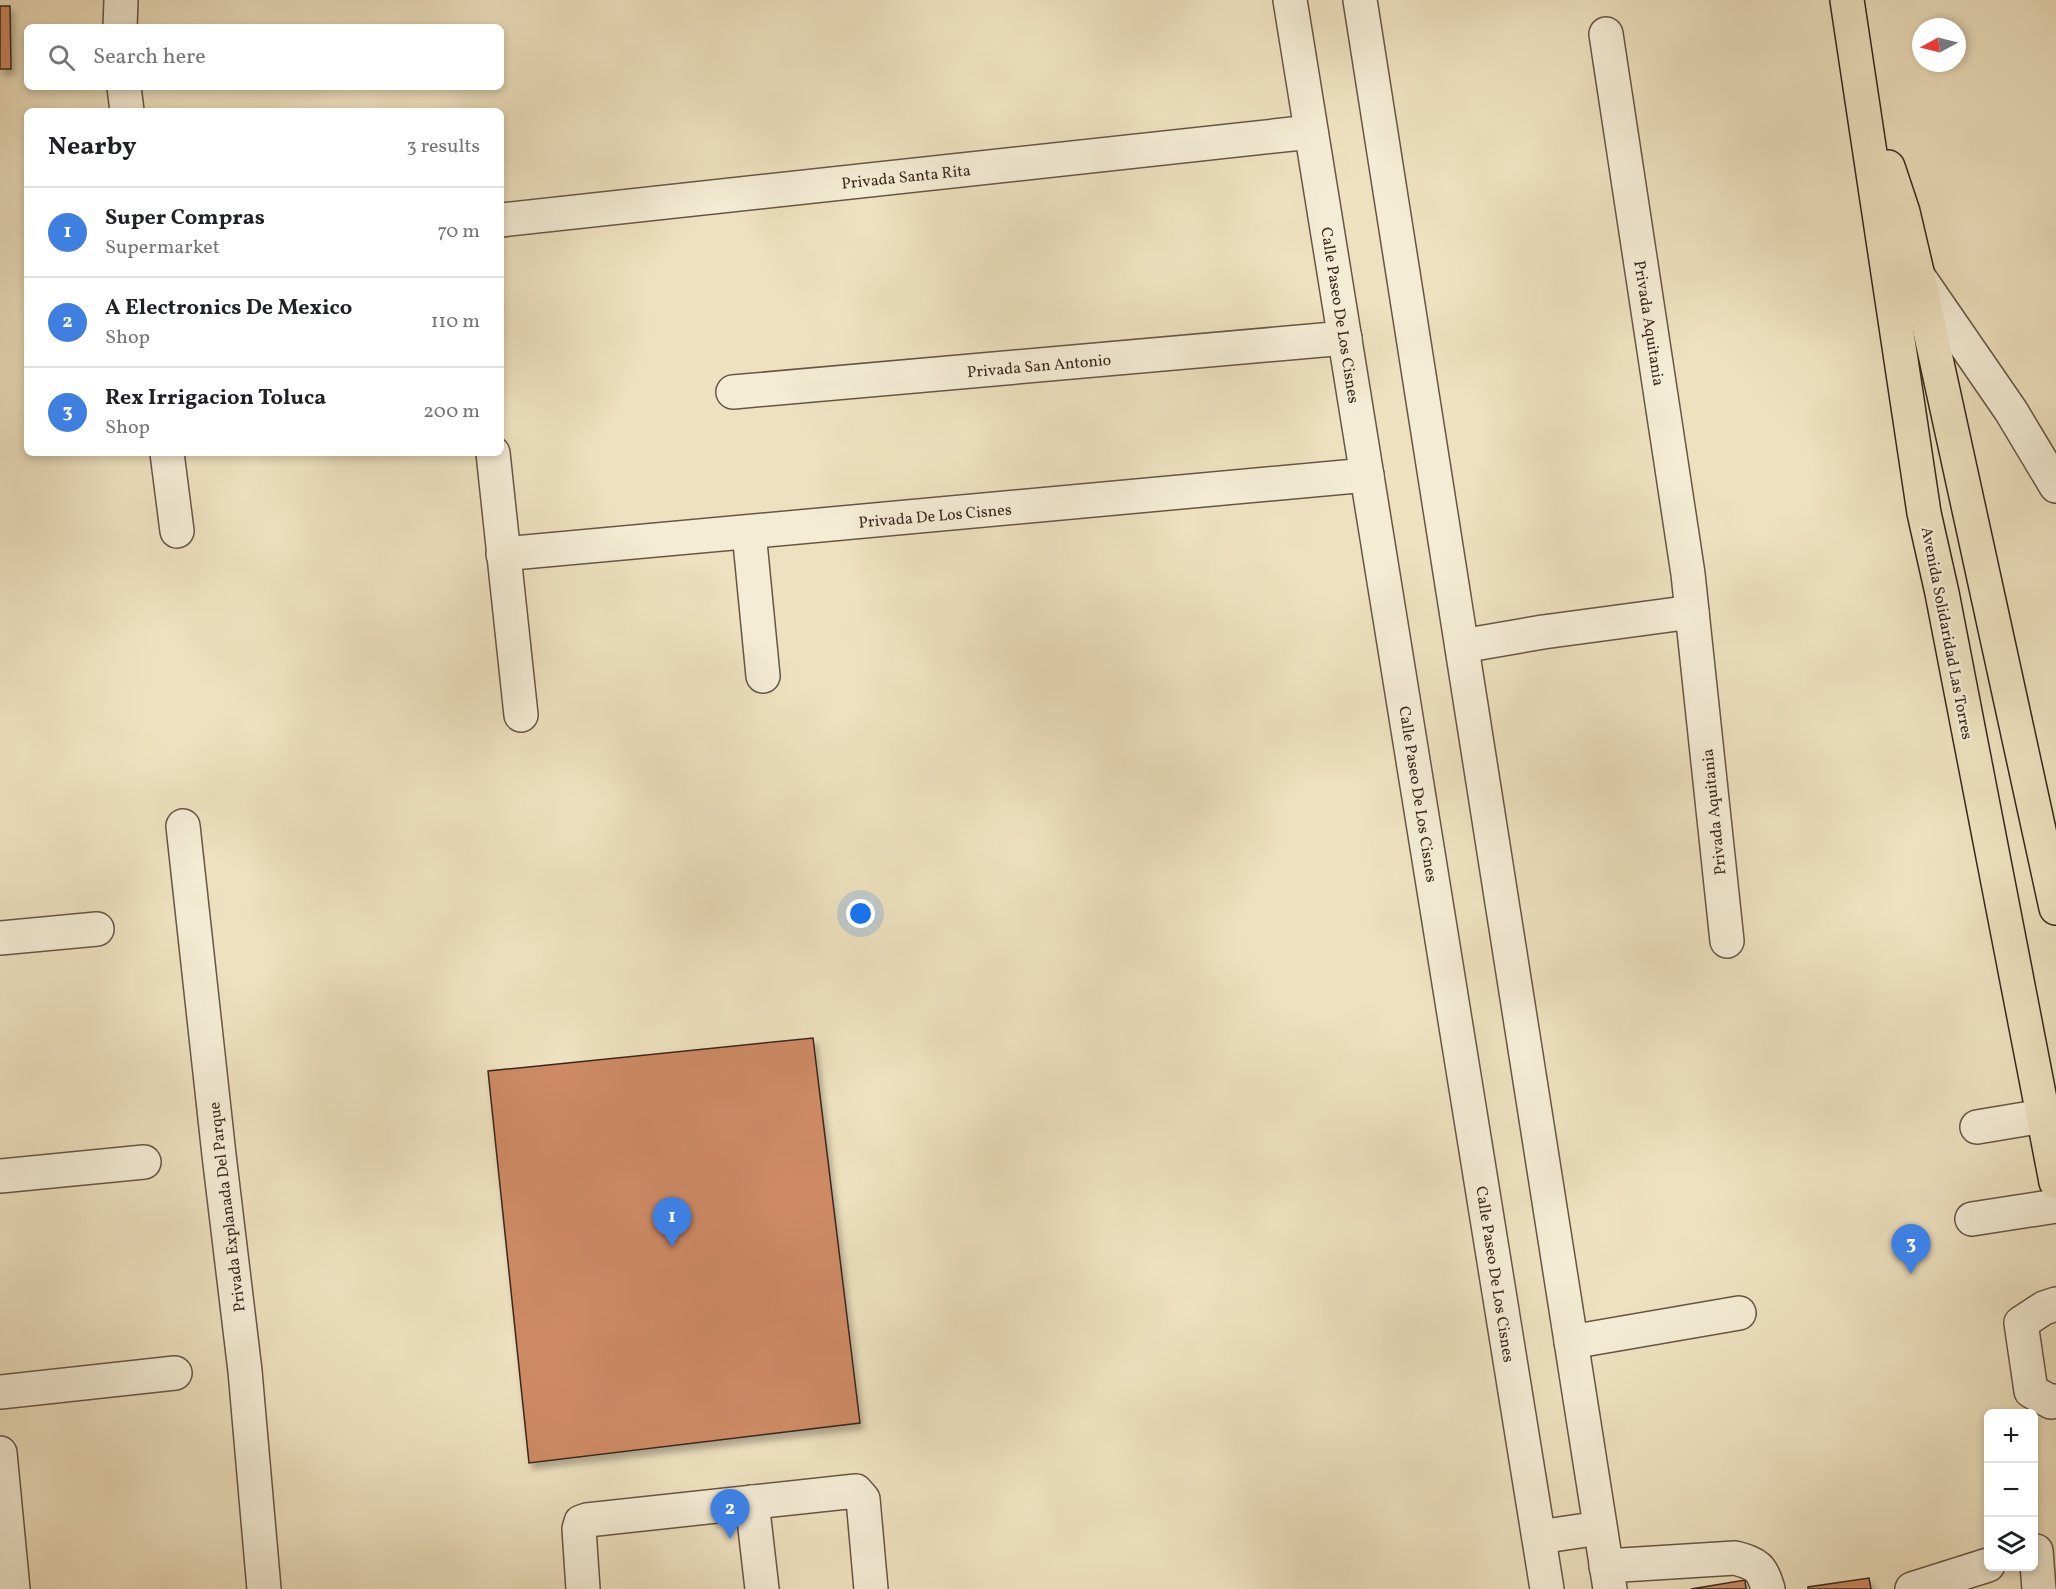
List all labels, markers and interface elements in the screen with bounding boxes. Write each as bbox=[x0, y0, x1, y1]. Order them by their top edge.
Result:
north arrow bbox=[1912, 18, 1966, 72]
search box bbox=[24, 24, 504, 90]
icon: search bbox=[45, 41, 78, 74]
text: Search here bbox=[93, 42, 206, 73]
text: Nearby bbox=[48, 129, 137, 165]
text: 3 results bbox=[406, 133, 480, 161]
street label: Privada Santa Rita bbox=[840, 160, 972, 196]
text: Super Compras bbox=[105, 203, 265, 234]
text: 1 bbox=[63, 218, 72, 246]
text: 70 m bbox=[437, 218, 480, 246]
street label: Calle Paseo De Los Cisnes bbox=[1314, 226, 1364, 405]
text: Supermarket bbox=[105, 234, 220, 262]
street label: Privada Aquitania bbox=[1627, 259, 1669, 388]
text: A Electronics De Mexico bbox=[105, 293, 352, 324]
text: 2 bbox=[62, 308, 73, 336]
text: 110 m bbox=[431, 308, 480, 336]
text: Shop bbox=[105, 324, 150, 352]
street label: Privada San Antonio bbox=[966, 350, 1112, 384]
text: Rex Irrigacion Toluca bbox=[105, 383, 326, 414]
text: 3 bbox=[62, 398, 73, 426]
text: 200 m bbox=[423, 398, 480, 426]
text: Shop bbox=[105, 414, 150, 442]
street label: Privada De Los Cisnes bbox=[858, 499, 1013, 535]
street label: Avenida Solidaridad Las Torres bbox=[1915, 525, 1978, 742]
street label: Calle Paseo De Los Cisnes bbox=[1392, 705, 1442, 884]
street label: Privada Aquitania bbox=[1697, 748, 1733, 876]
your location bbox=[846, 899, 875, 928]
street label: Privada Explanada Del Parque bbox=[204, 1100, 252, 1313]
street label: Calle Paseo De Los Cisnes bbox=[1469, 1185, 1519, 1364]
pin: 1 bbox=[652, 1198, 692, 1247]
pin: 3 bbox=[1892, 1224, 1930, 1274]
map controls bbox=[1984, 1409, 2038, 1571]
button: + bbox=[1984, 1409, 2038, 1463]
button: − bbox=[1984, 1463, 2038, 1517]
pin: 2 bbox=[710, 1490, 750, 1539]
button: layers bbox=[1984, 1517, 2038, 1571]

